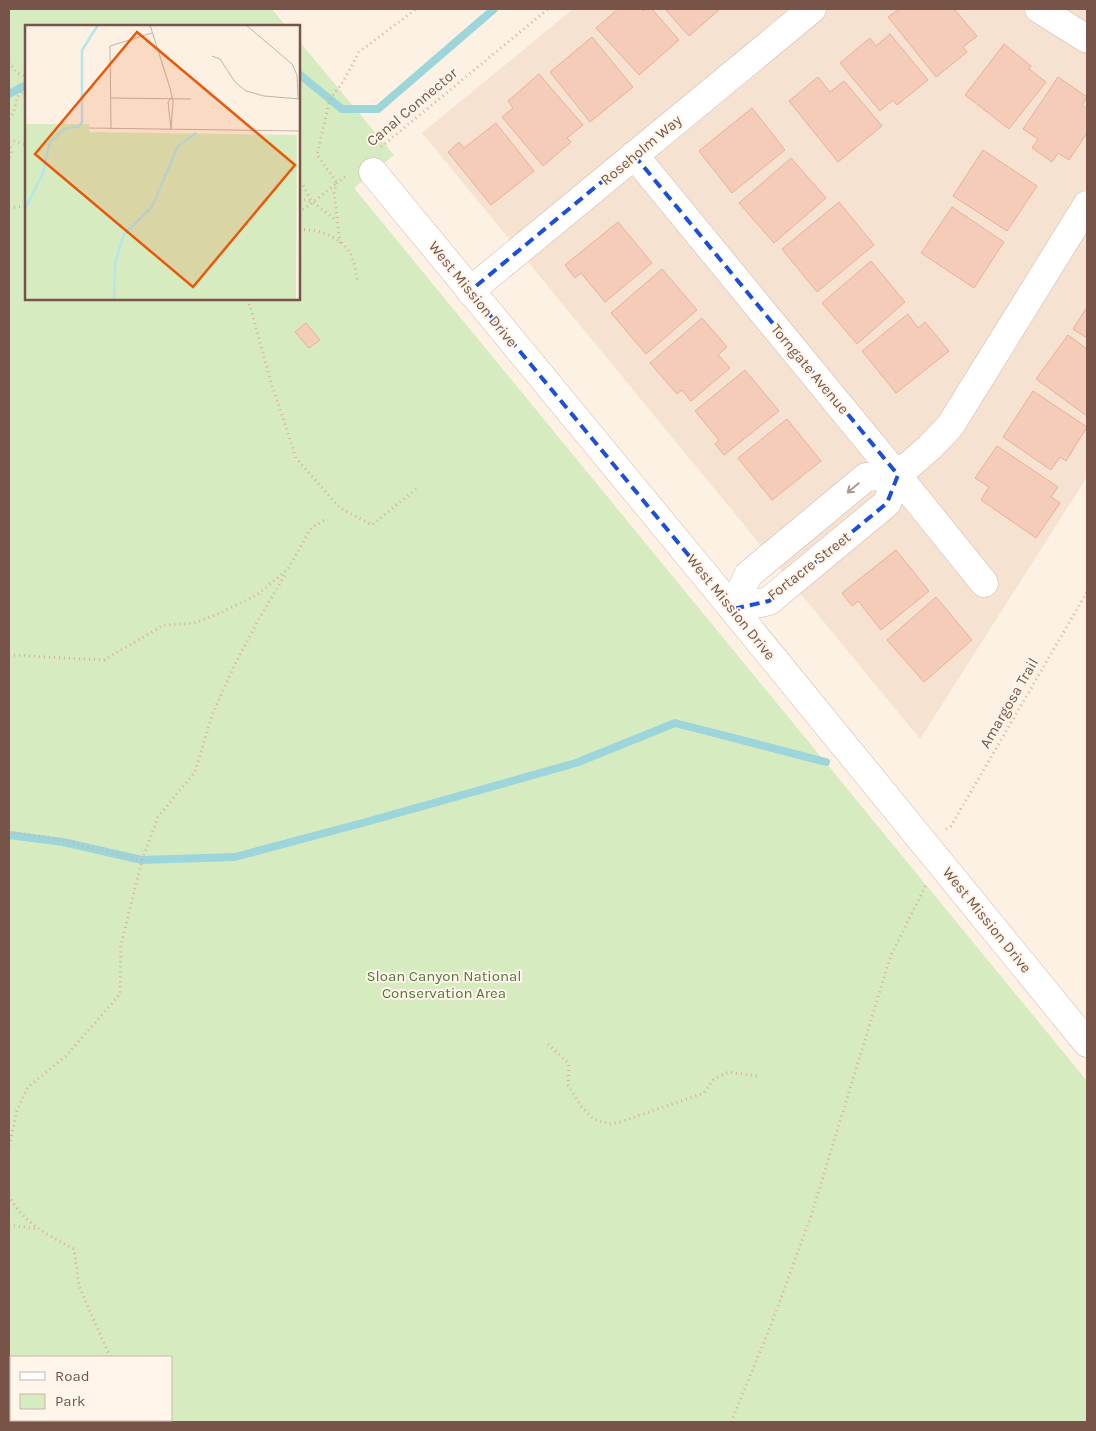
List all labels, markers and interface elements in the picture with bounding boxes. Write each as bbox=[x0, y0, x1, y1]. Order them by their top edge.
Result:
inset map bbox=[25, 25, 300, 300]
street label: Canal Connector bbox=[363, 64, 461, 150]
street label: Roseholm Way bbox=[597, 111, 685, 189]
street label: West Mission Drive bbox=[425, 237, 521, 351]
street label: Torngate Avenue bbox=[767, 320, 853, 418]
one-way arrow bbox=[847, 483, 860, 494]
street label: Fortacre Street bbox=[764, 528, 854, 604]
street label: West Mission Drive bbox=[683, 550, 779, 664]
street label: Amargosa Trail bbox=[976, 655, 1042, 751]
street label: West Mission Drive bbox=[939, 863, 1035, 977]
park label: Sloan Canyon National Conservation Area bbox=[367, 967, 521, 1002]
legend bbox=[10, 1356, 172, 1421]
text: Road bbox=[55, 1367, 90, 1385]
text: Park bbox=[55, 1392, 85, 1410]

